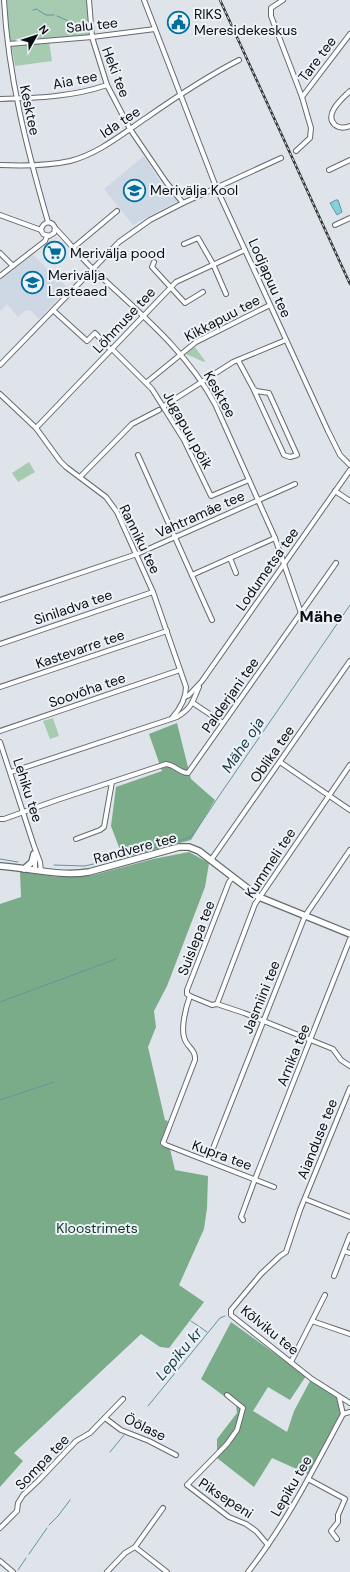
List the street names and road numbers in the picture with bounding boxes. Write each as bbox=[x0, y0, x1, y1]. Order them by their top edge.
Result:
street label: Salu tee bbox=[65, 13, 119, 37]
street label: Tare tee bbox=[294, 33, 340, 85]
street label: Heki tee bbox=[98, 44, 134, 100]
street label: Aia tee bbox=[51, 67, 99, 93]
street label: Kesktee bbox=[16, 83, 44, 137]
street label: Ida tee bbox=[96, 102, 144, 142]
street label: Lodjapuu tee bbox=[245, 236, 296, 320]
street label: Lõhmuse tee bbox=[89, 283, 159, 357]
street label: Kikkapuu tee bbox=[181, 291, 263, 345]
street label: Kesktee bbox=[200, 367, 240, 421]
street label: Jugapuu põik bbox=[159, 388, 217, 472]
street label: Vahtramäe tee bbox=[153, 486, 247, 542]
street label: Ranniku tee bbox=[115, 501, 165, 577]
street label: Lodumetsa tee bbox=[232, 524, 302, 614]
street label: Siniladva tee bbox=[31, 585, 115, 629]
street label: Kastevarre tee bbox=[33, 625, 127, 673]
street label: Palderjani tee bbox=[197, 654, 263, 736]
street label: Soovõha tee bbox=[46, 668, 128, 712]
street label: Oblika tee bbox=[246, 722, 298, 786]
street label: Lehiku tee bbox=[9, 756, 47, 824]
street label: Kummeli tee bbox=[241, 824, 299, 902]
street label: Randvere tee bbox=[91, 828, 179, 868]
street label: Suislepa tee bbox=[173, 898, 219, 978]
street label: Jasmiini tee bbox=[238, 958, 284, 1036]
street label: Arnika tee bbox=[272, 1021, 314, 1089]
street label: Aianduse tee bbox=[293, 1096, 341, 1182]
street label: Kupra tee bbox=[190, 1136, 254, 1174]
street label: Kõlviku tee bbox=[237, 1301, 303, 1359]
street label: Öölase bbox=[121, 1409, 169, 1445]
street label: Sompa tee bbox=[11, 1430, 73, 1494]
street label: Lepiku tee bbox=[266, 1452, 316, 1520]
street label: Piksepeni bbox=[195, 1474, 257, 1522]

